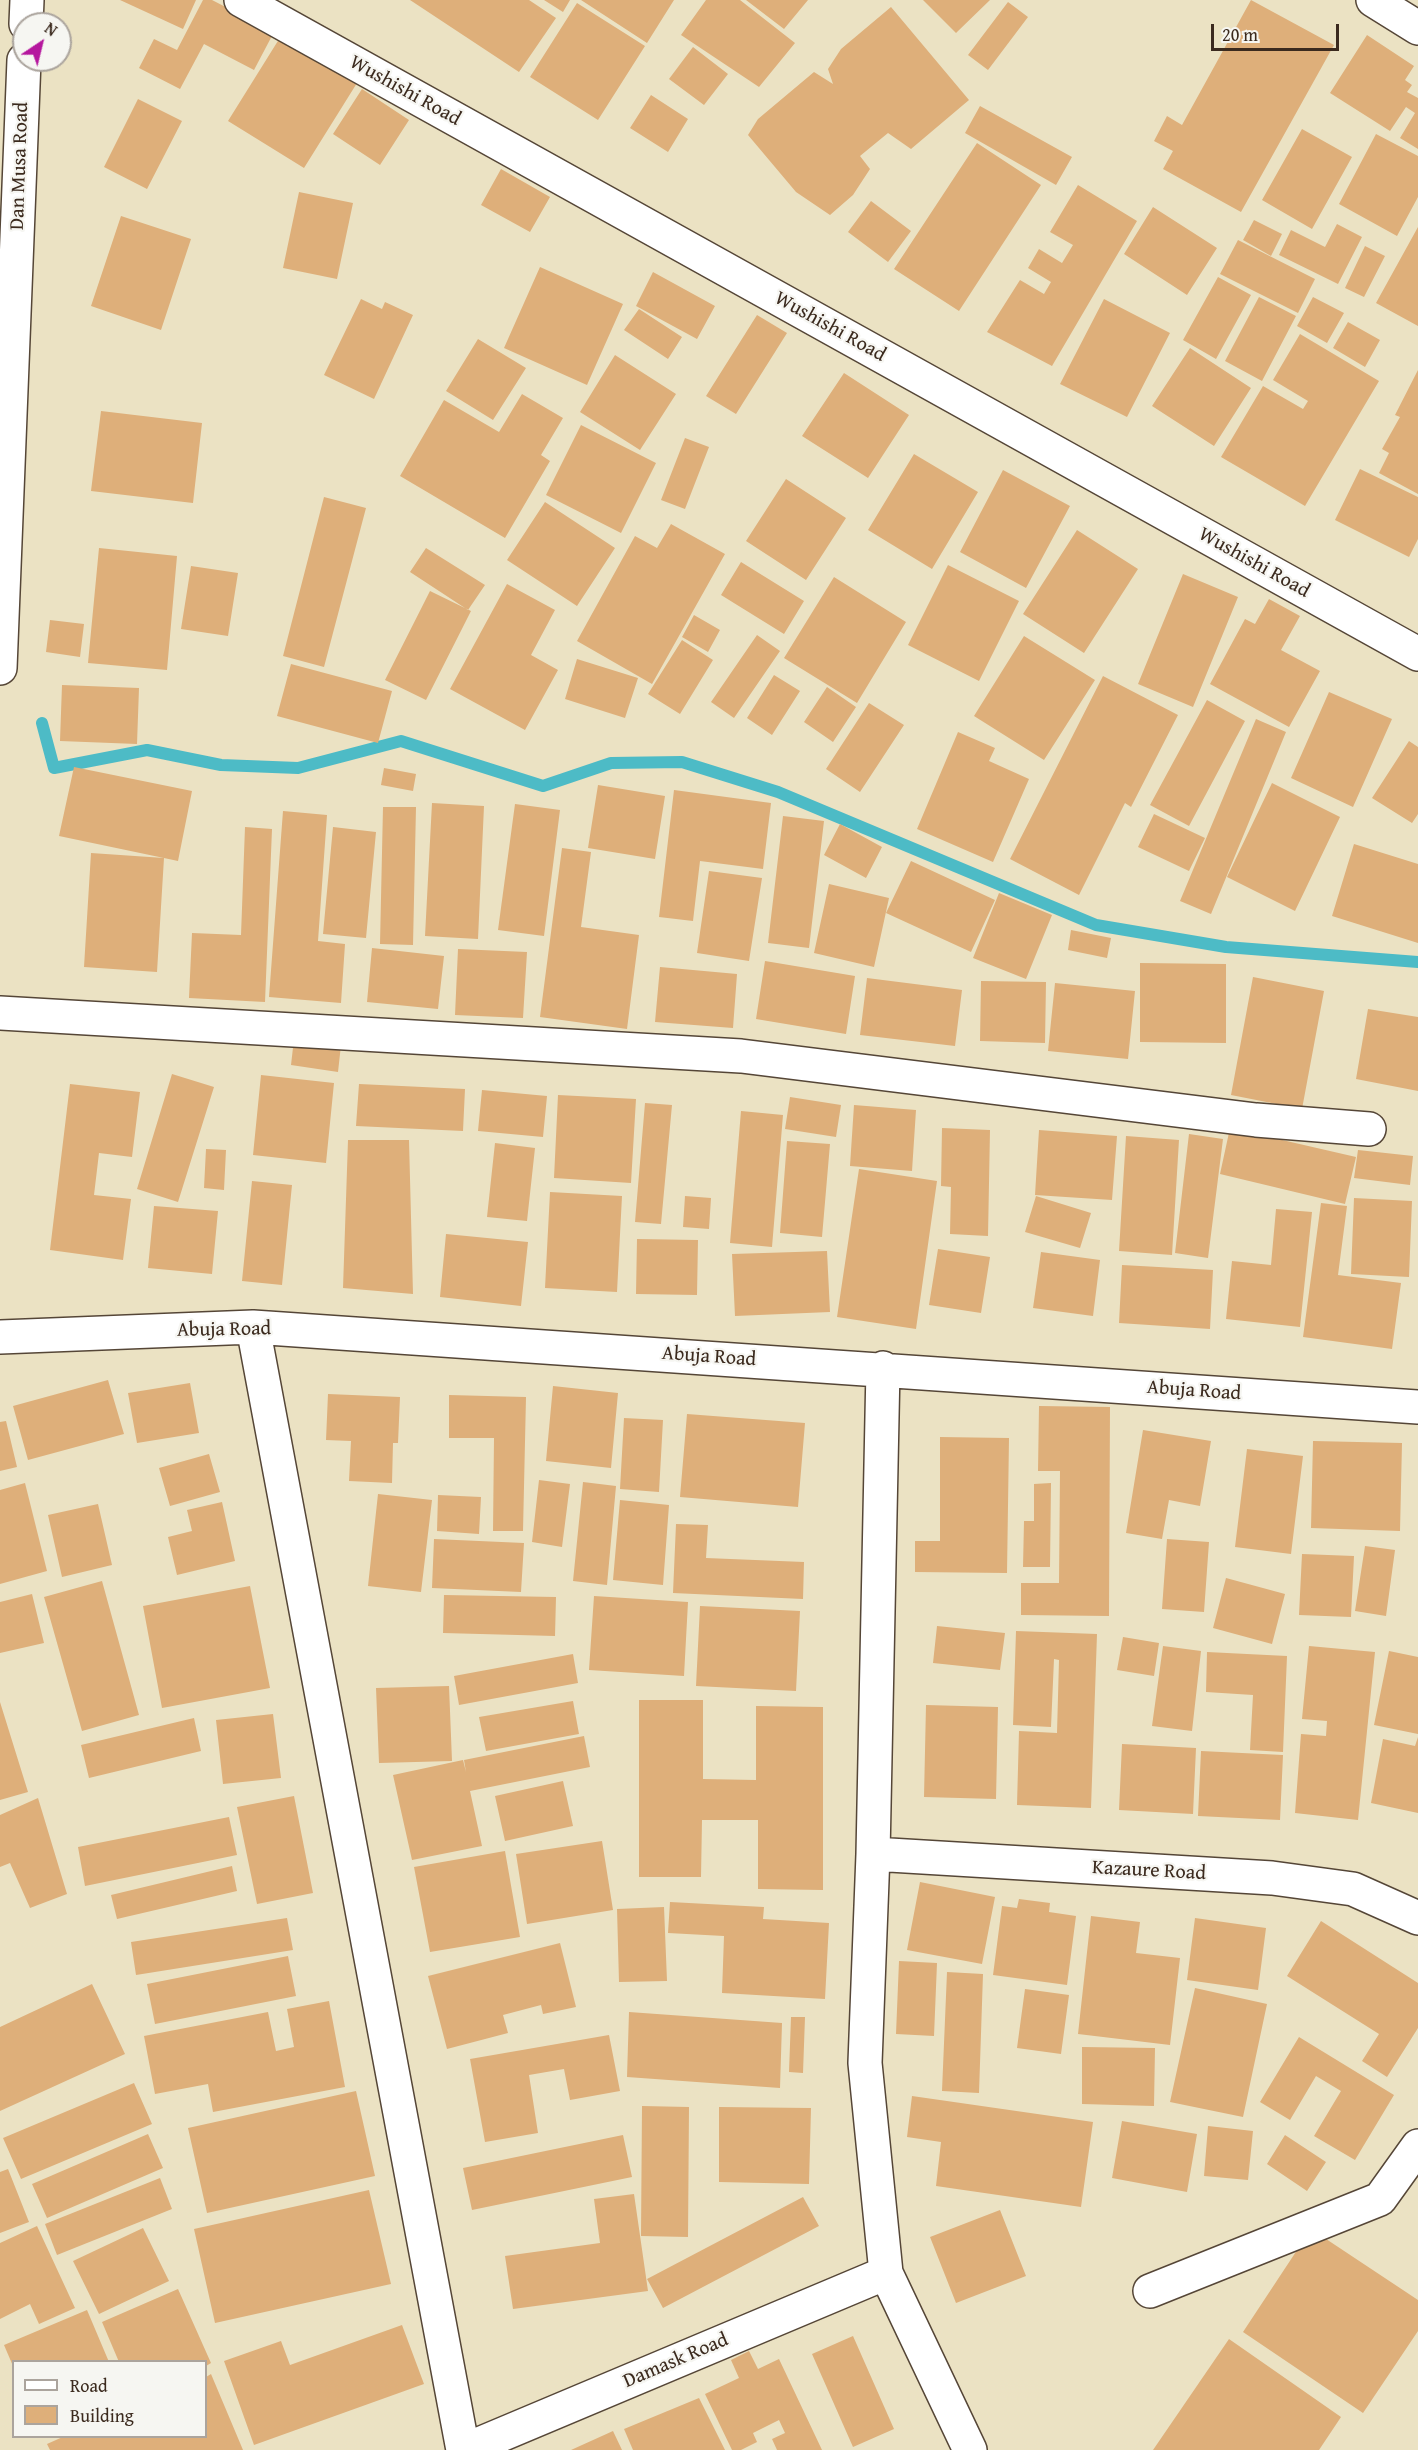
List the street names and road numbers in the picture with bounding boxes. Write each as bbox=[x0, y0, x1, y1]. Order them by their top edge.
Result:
street label: Wushishi Road bbox=[345, 51, 465, 131]
street label: Dan Musa Road bbox=[6, 102, 34, 230]
street label: Wushishi Road bbox=[770, 287, 890, 367]
street label: Wushishi Road bbox=[1194, 523, 1314, 603]
street label: Abuja Road bbox=[177, 1317, 271, 1343]
street label: Abuja Road bbox=[661, 1342, 757, 1372]
street label: Abuja Road bbox=[1146, 1376, 1242, 1406]
street label: Kazaure Road bbox=[1092, 1856, 1206, 1886]
street label: Damask Road bbox=[620, 2328, 732, 2394]

